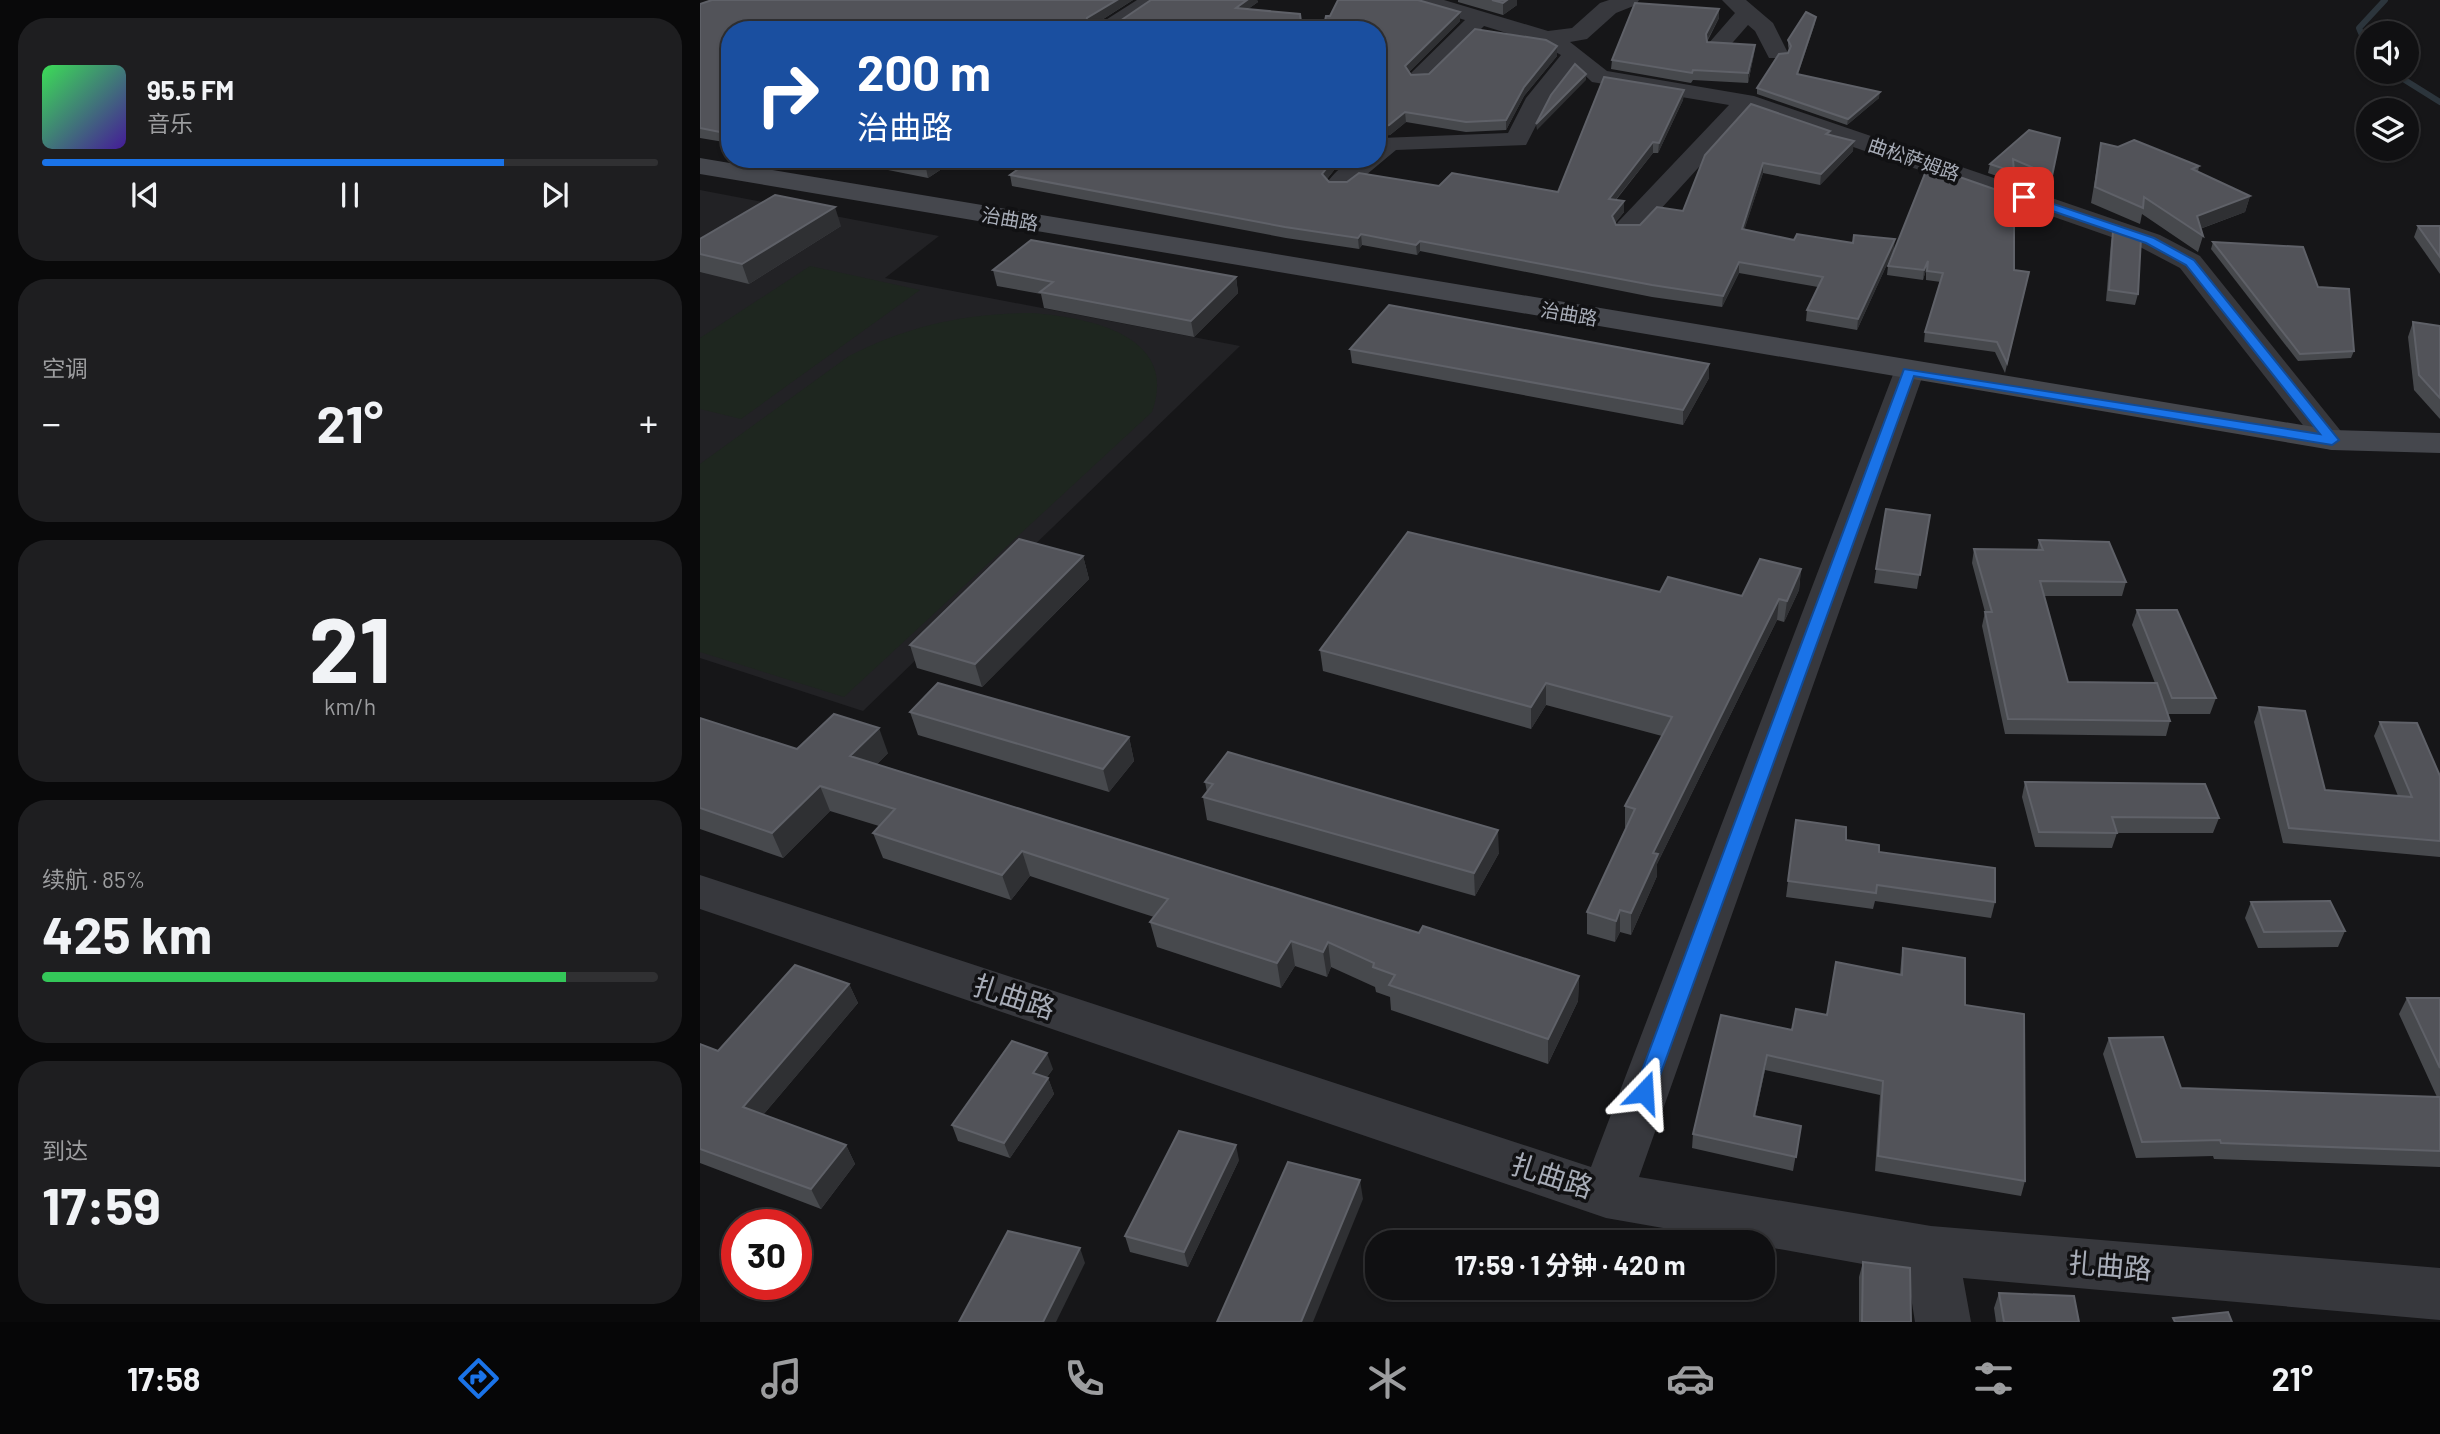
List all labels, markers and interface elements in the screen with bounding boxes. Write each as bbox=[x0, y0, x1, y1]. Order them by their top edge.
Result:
map controls bbox=[2356, 21, 2419, 161]
button: sound bbox=[2356, 21, 2419, 84]
text: 200 m bbox=[857, 42, 991, 101]
icon: right bbox=[742, 49, 833, 140]
text: 95.5 FM bbox=[147, 74, 234, 105]
button: layers bbox=[2356, 98, 2419, 161]
text: 治曲路 bbox=[857, 107, 953, 145]
text: 音乐 bbox=[147, 109, 193, 137]
street label: 曲松萨姆路 bbox=[1865, 132, 1963, 185]
pin bbox=[1994, 167, 2054, 227]
icon: previous bbox=[126, 176, 164, 214]
icon: pause bbox=[331, 176, 369, 214]
icon: next bbox=[536, 176, 574, 214]
icon: arrive bbox=[2005, 178, 2043, 216]
street label: 治曲路 bbox=[980, 202, 1040, 235]
street label: 治曲路 bbox=[1539, 297, 1599, 330]
text: 空调 bbox=[42, 354, 88, 382]
text: 21° bbox=[317, 391, 383, 453]
text: − bbox=[42, 399, 61, 445]
text: + bbox=[639, 399, 658, 445]
text: 21 bbox=[309, 592, 391, 701]
text: km/h bbox=[324, 692, 376, 720]
text: 续航 · 85% bbox=[42, 865, 145, 893]
text: 425 km bbox=[42, 902, 212, 964]
street label: 扎曲路 bbox=[969, 967, 1060, 1025]
position arrow bbox=[1607, 1055, 1681, 1129]
text: 到达 bbox=[42, 1136, 88, 1164]
street label: 扎曲路 bbox=[1507, 1146, 1598, 1204]
text: 17:59 bbox=[42, 1173, 161, 1235]
speed limit sign: 30 bbox=[721, 1209, 812, 1300]
street label: 扎曲路 bbox=[2067, 1244, 2153, 1286]
text: 17:59 · 1 分钟 · 420 m bbox=[1455, 1249, 1685, 1280]
icon: directions bbox=[454, 1354, 503, 1403]
icon: music bbox=[757, 1354, 806, 1403]
icon: phone bbox=[1060, 1354, 1109, 1403]
icon: climate bbox=[1363, 1354, 1412, 1403]
icon: car bbox=[1666, 1354, 1715, 1403]
icon: filters bbox=[1969, 1354, 2018, 1403]
text: 17:58 bbox=[127, 1359, 200, 1397]
text: 21° bbox=[2272, 1359, 2313, 1397]

